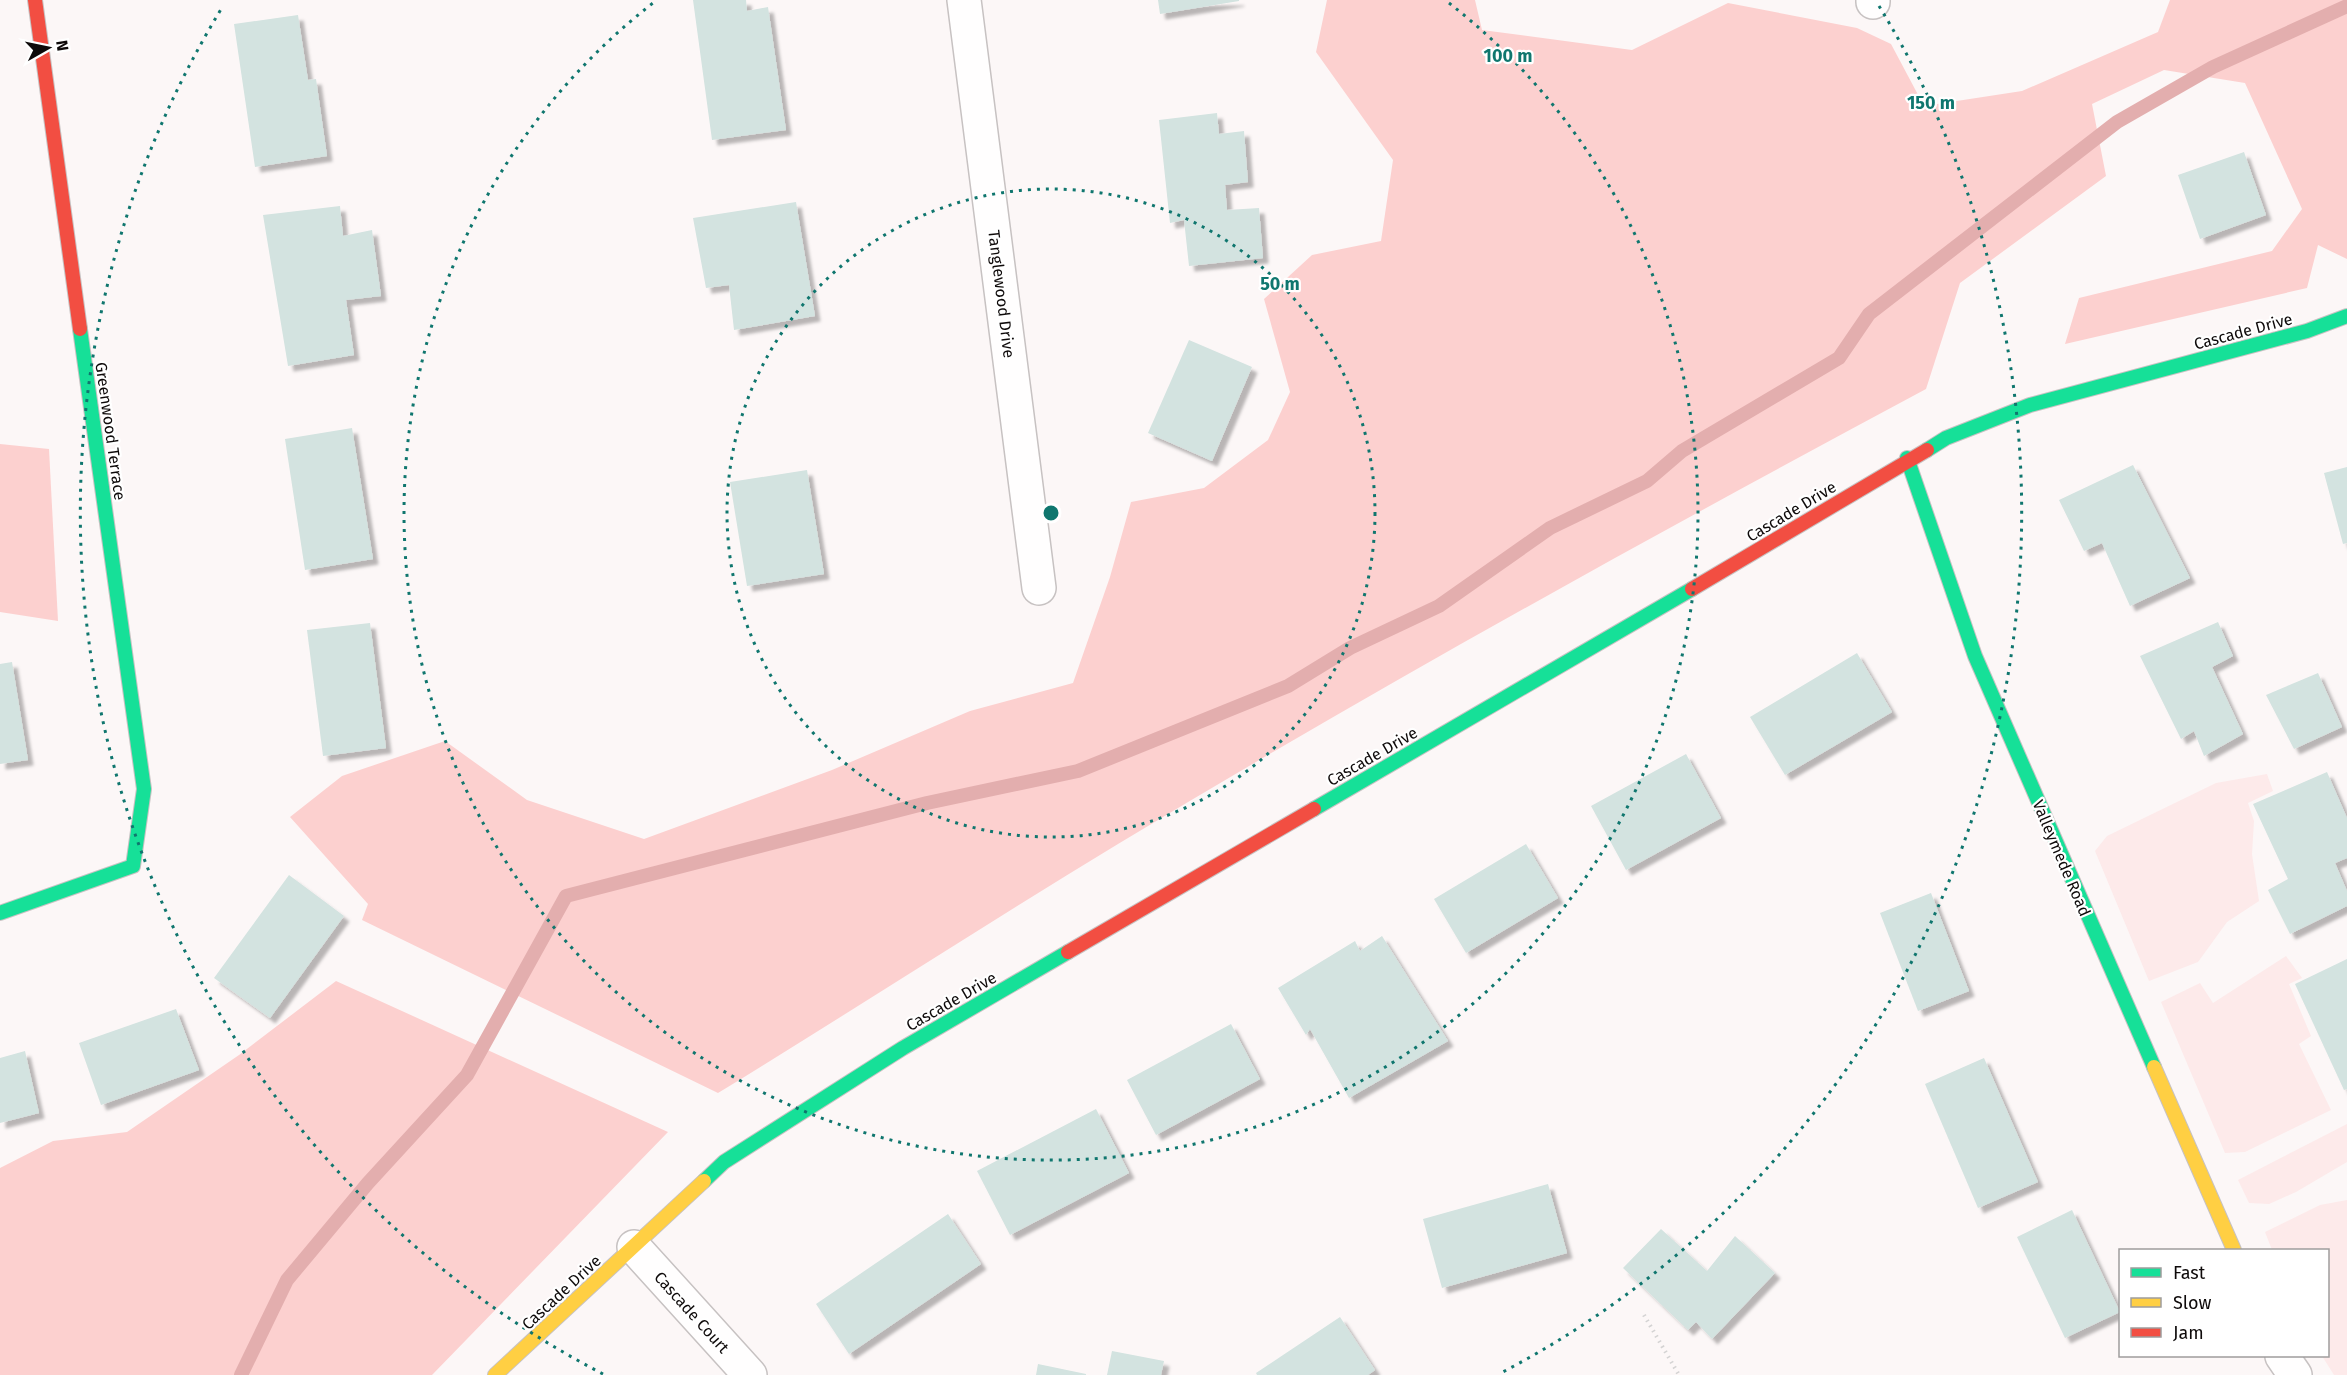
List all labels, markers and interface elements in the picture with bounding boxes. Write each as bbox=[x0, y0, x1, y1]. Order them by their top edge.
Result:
north arrow bbox=[18, 18, 78, 78]
text: N bbox=[52, 39, 73, 52]
text: 100 m bbox=[1484, 45, 1532, 67]
text: 150 m bbox=[1907, 92, 1955, 114]
street label: Tanglewood Drive bbox=[984, 229, 1019, 359]
text: 50 m bbox=[1260, 273, 1300, 295]
street label: Cascade Drive bbox=[2192, 309, 2294, 354]
street label: Greenwood Terrace bbox=[91, 361, 130, 501]
street label: Cascade Drive bbox=[1743, 477, 1839, 546]
centre of rings bbox=[1041, 503, 1061, 523]
street label: Cascade Drive bbox=[1324, 723, 1421, 790]
street label: Valleymede Road bbox=[2028, 797, 2095, 919]
street label: Cascade Drive bbox=[903, 968, 1000, 1035]
legend bbox=[2119, 1249, 2329, 1357]
street label: Cascade Drive bbox=[518, 1251, 605, 1334]
text: Fast bbox=[2173, 1262, 2206, 1284]
street label: Cascade Court bbox=[650, 1268, 733, 1357]
text: Slow bbox=[2173, 1292, 2212, 1314]
text: Jam bbox=[2173, 1322, 2204, 1344]

